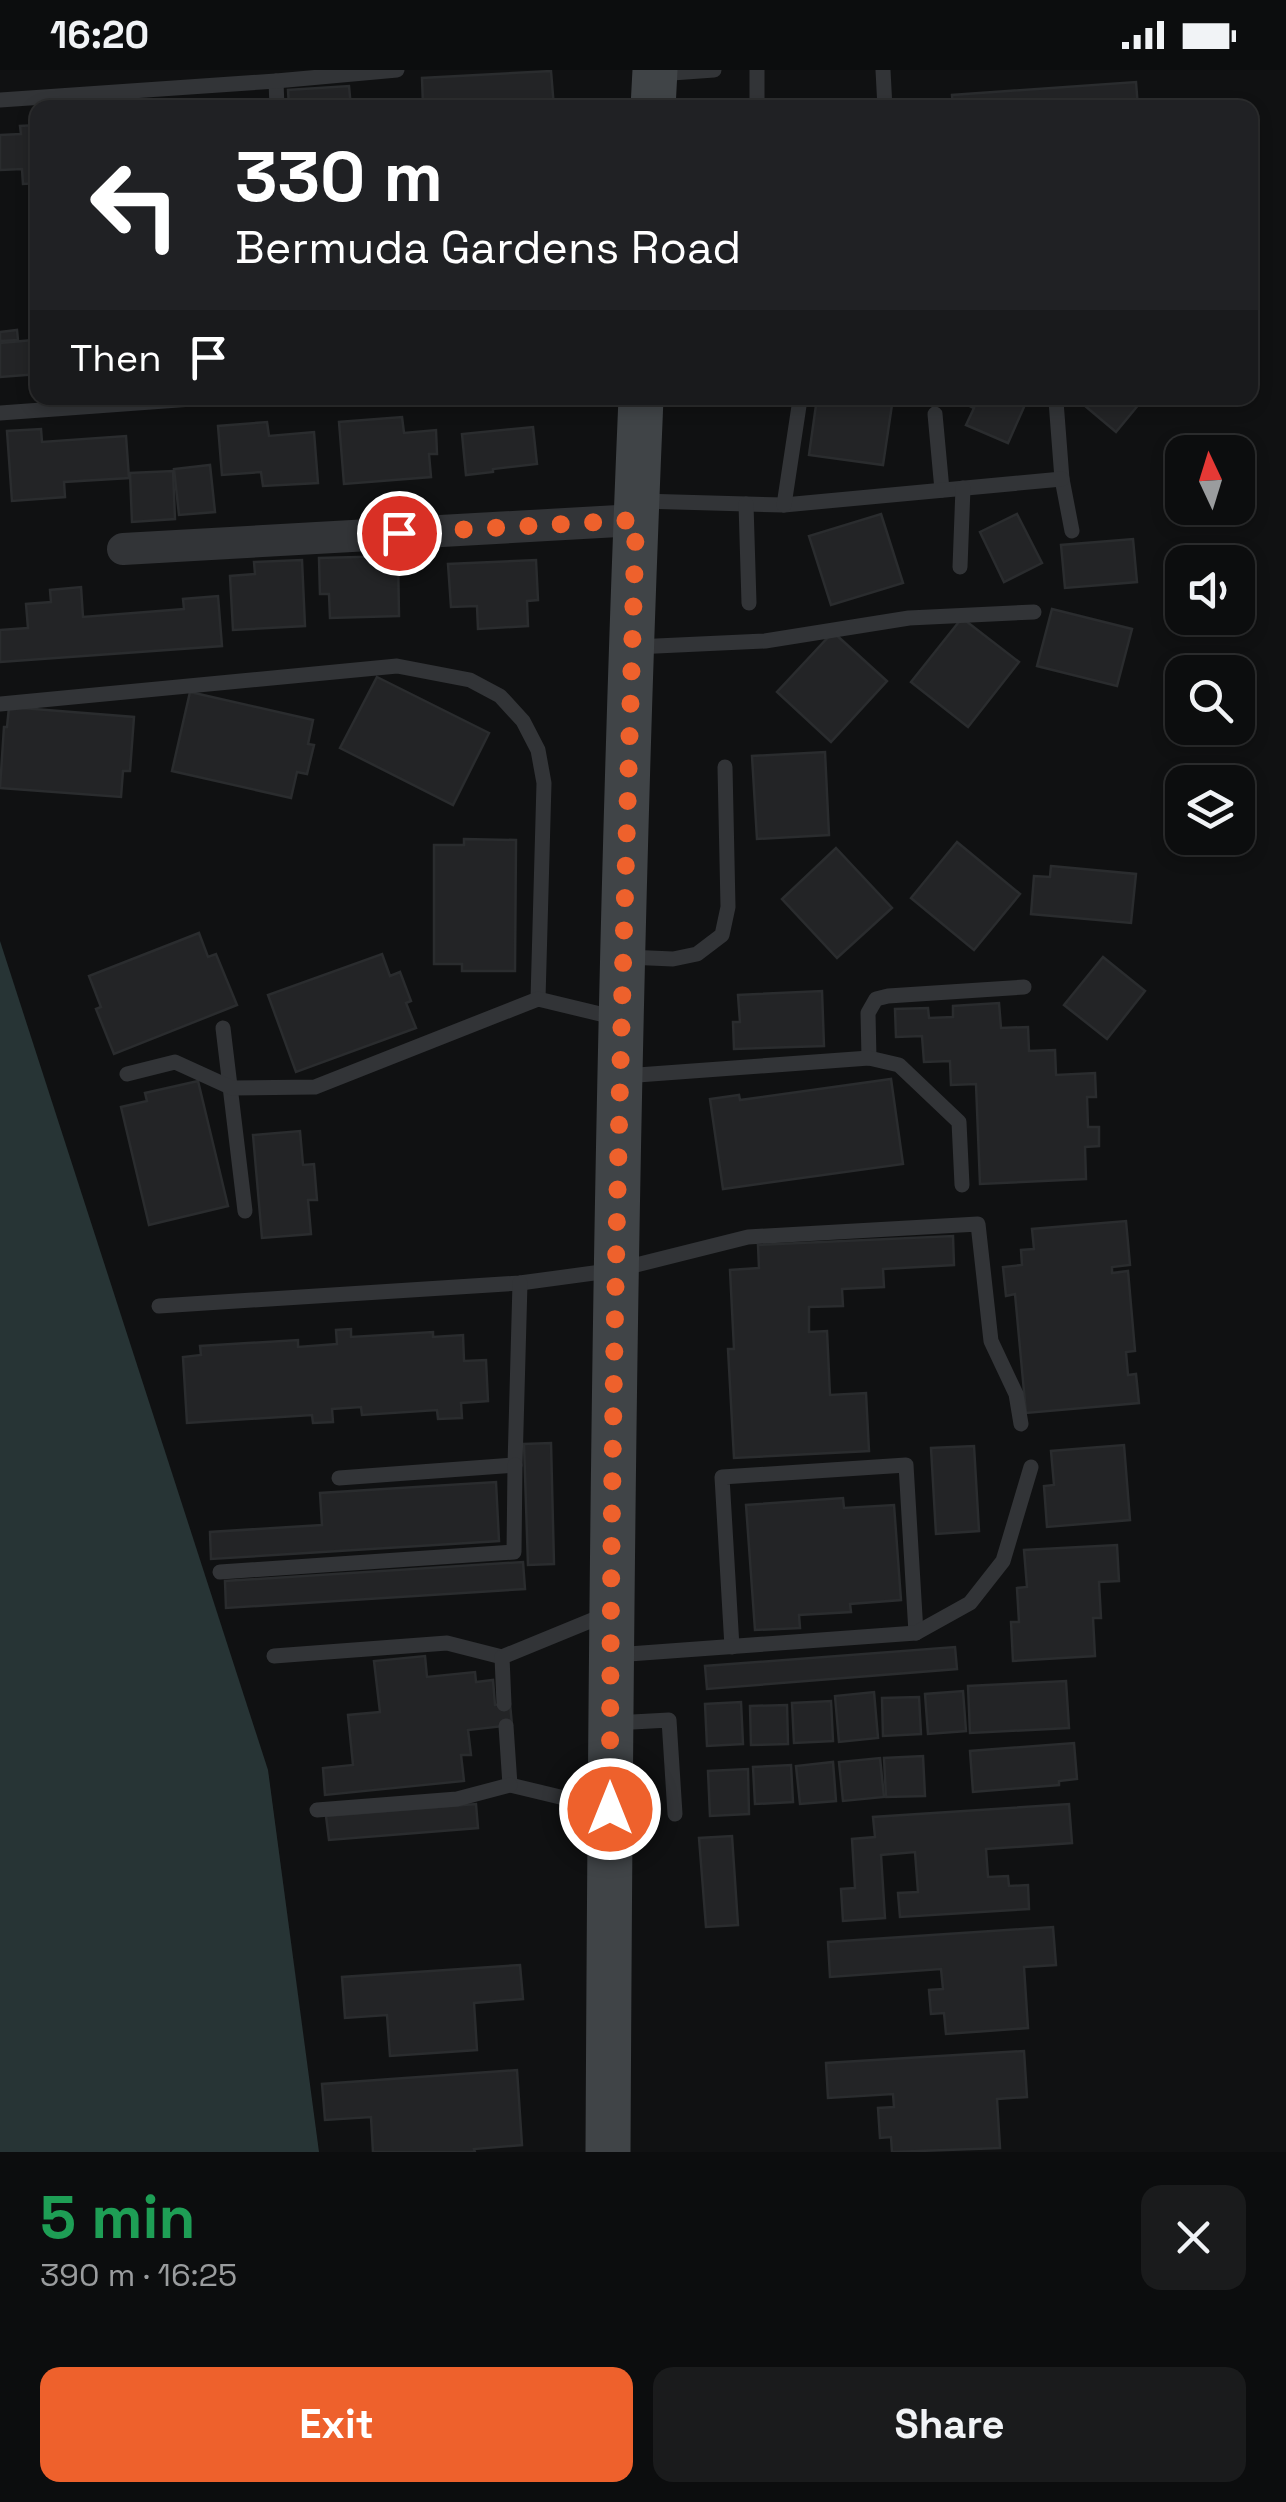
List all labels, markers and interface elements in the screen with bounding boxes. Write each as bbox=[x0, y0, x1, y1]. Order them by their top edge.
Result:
text: 16:20 bbox=[50, 11, 149, 59]
text: 330 m bbox=[235, 132, 443, 221]
icon: left bbox=[70, 140, 200, 270]
text: Bermuda Gardens Road bbox=[235, 219, 741, 276]
icon: arrive bbox=[181, 330, 236, 385]
text: Then bbox=[70, 334, 161, 382]
north arrow bbox=[1165, 435, 1255, 525]
map controls bbox=[1165, 435, 1255, 855]
pin bbox=[357, 491, 442, 576]
icon: arrive bbox=[372, 506, 427, 561]
button: sound bbox=[1165, 545, 1255, 635]
button: search bbox=[1165, 655, 1255, 745]
button: layers bbox=[1165, 765, 1255, 855]
position arrow bbox=[558, 1757, 662, 1861]
text: 5 min bbox=[40, 2179, 195, 2256]
button: close bbox=[1141, 2185, 1246, 2290]
text: 390 m · 16:25 bbox=[40, 2255, 237, 2295]
button: Exit bbox=[40, 2367, 633, 2482]
button: Share bbox=[653, 2367, 1246, 2482]

